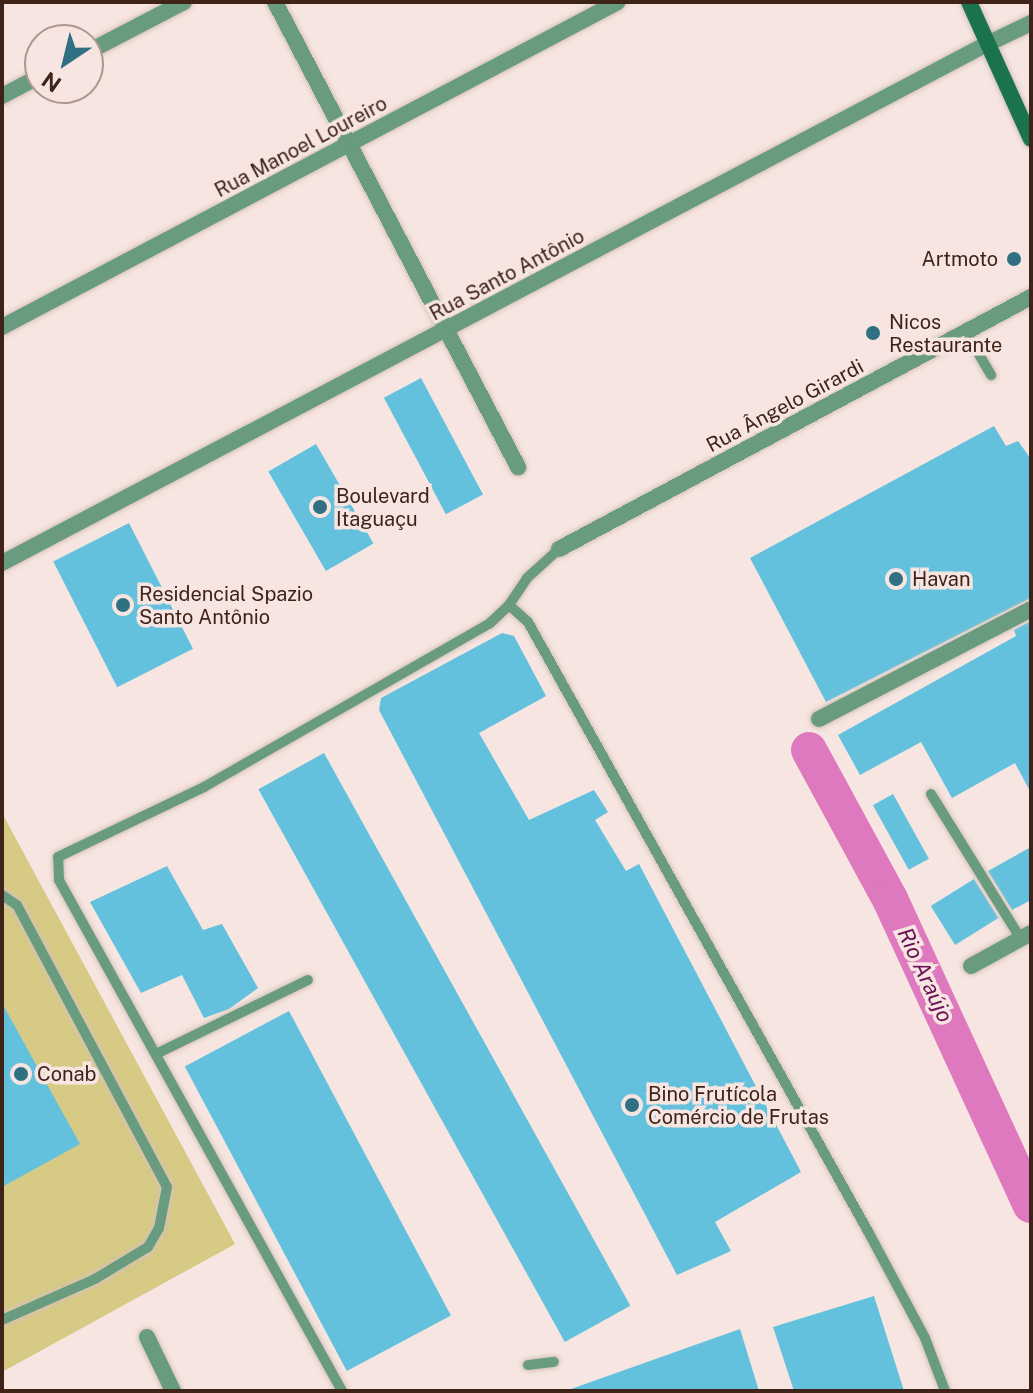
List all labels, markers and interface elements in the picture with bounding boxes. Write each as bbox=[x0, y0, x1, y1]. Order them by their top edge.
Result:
north arrow bbox=[24, 24, 104, 104]
text: N bbox=[37, 66, 66, 98]
street label: Rua Manoel Loureiro bbox=[211, 91, 391, 203]
street label: Rua Santo Antônio bbox=[425, 224, 589, 326]
place label: Artmoto bbox=[922, 247, 998, 271]
marker: Artmoto bbox=[1005, 250, 1023, 268]
place label: Nicos Restaurante bbox=[889, 310, 1002, 357]
marker: Nicos Restaurante bbox=[864, 324, 882, 342]
street label: Rua Ângelo Girardi bbox=[702, 354, 868, 458]
place label: Boulevard Itaguaçu bbox=[336, 484, 430, 531]
marker: Boulevard Itaguaçu bbox=[311, 498, 329, 516]
place label: Havan bbox=[912, 567, 970, 591]
marker: Havan bbox=[887, 570, 905, 588]
place label: Residencial Spazio Santo Antônio bbox=[139, 582, 313, 629]
marker: Residencial Spazio Santo Antônio bbox=[114, 596, 132, 614]
water label: Rio Araújo bbox=[892, 923, 958, 1027]
place label: Conab bbox=[37, 1062, 97, 1086]
marker: Conab bbox=[12, 1065, 30, 1083]
place label: Bino Frutícola Comércio de Frutas bbox=[648, 1082, 829, 1129]
marker: Bino Frutícola Comércio de Frutas bbox=[623, 1096, 641, 1114]

